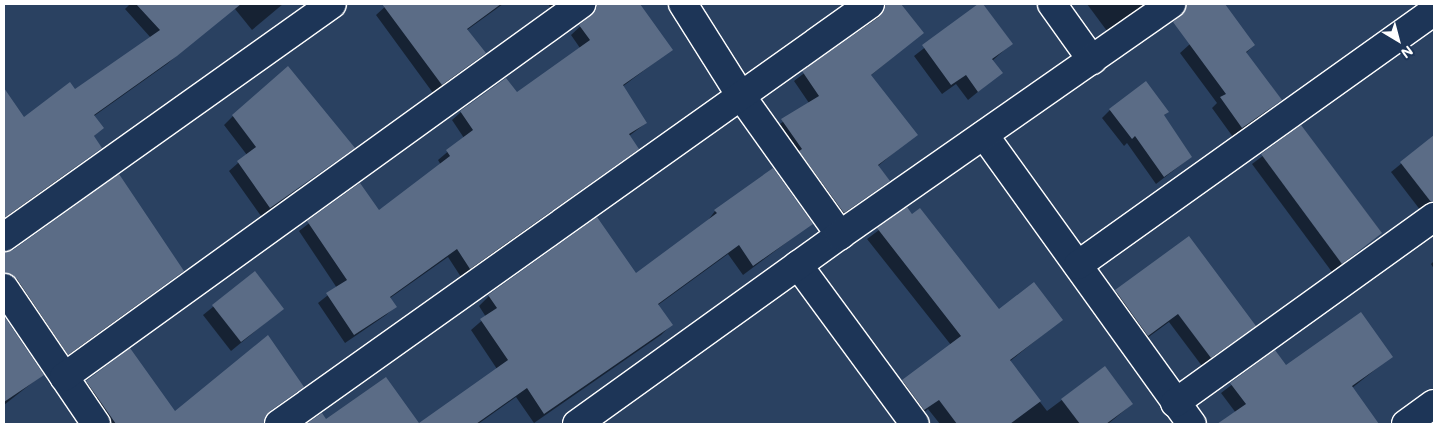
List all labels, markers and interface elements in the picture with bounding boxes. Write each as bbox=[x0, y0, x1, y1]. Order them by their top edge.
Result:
north arrow bbox=[1373, 15, 1423, 65]
text: N bbox=[1397, 42, 1417, 63]

